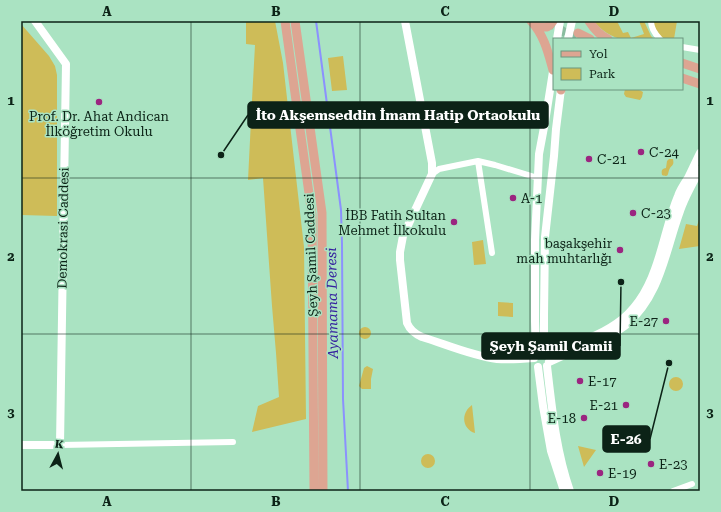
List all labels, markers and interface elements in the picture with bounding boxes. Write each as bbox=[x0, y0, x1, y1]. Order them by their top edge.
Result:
text: A bbox=[102, 4, 112, 19]
text: B bbox=[271, 4, 281, 19]
text: C bbox=[440, 4, 450, 19]
text: D bbox=[609, 4, 619, 19]
legend bbox=[553, 38, 683, 90]
text: Yol bbox=[589, 47, 608, 61]
text: Park bbox=[589, 67, 616, 81]
text: 1 bbox=[7, 93, 15, 108]
text: 1 bbox=[706, 93, 714, 108]
marker: Prof. Dr. Ahat Andican İlköğretim Okulu bbox=[94, 97, 104, 107]
callout: İto Akşemseddin İmam Hatip Ortaokulu bbox=[248, 102, 548, 128]
text: İto Akşemseddin İmam Hatip Ortaokulu bbox=[256, 107, 540, 123]
place label: Prof. Dr. Ahat Andican İlköğretim Okulu bbox=[29, 109, 170, 139]
place label: C-24 bbox=[649, 145, 679, 160]
marker: C-24 bbox=[636, 147, 646, 157]
place label: C-21 bbox=[597, 152, 627, 167]
marker: C-21 bbox=[584, 154, 594, 164]
street label: Demokrasi Caddesi bbox=[54, 167, 72, 289]
place label: A-1 bbox=[521, 191, 543, 206]
street label: Şeyh Şamil Caddesi bbox=[301, 193, 321, 317]
marker: A-1 bbox=[508, 193, 518, 203]
place label: C-23 bbox=[641, 206, 671, 221]
place label: İBB Fatih Sultan Mehmet İlkokulu bbox=[338, 208, 447, 238]
marker: C-23 bbox=[628, 208, 638, 218]
marker: İBB Fatih Sultan Mehmet İlkokulu bbox=[449, 217, 459, 227]
place label: başakşehir mah muhtarlığı bbox=[516, 236, 613, 266]
marker: başakşehir mah muhtarlığı bbox=[615, 245, 625, 255]
water label: Ayamama Deresi bbox=[323, 247, 341, 360]
text: 2 bbox=[7, 249, 15, 264]
text: 2 bbox=[706, 249, 714, 264]
place label: E-27 bbox=[630, 314, 658, 329]
marker: E-27 bbox=[661, 316, 671, 326]
callout: Şeyh Şamil Camii bbox=[482, 333, 620, 359]
text: Şeyh Şamil Camii bbox=[490, 338, 613, 354]
place label: E-17 bbox=[588, 374, 617, 389]
marker: E-17 bbox=[575, 376, 585, 386]
place label: E-21 bbox=[590, 398, 618, 413]
marker: E-21 bbox=[621, 400, 631, 410]
text: 3 bbox=[7, 405, 15, 420]
text: 3 bbox=[706, 405, 714, 420]
place label: E-18 bbox=[548, 411, 576, 426]
marker: E-18 bbox=[579, 413, 589, 423]
callout: E-26 bbox=[603, 426, 650, 452]
text: E-26 bbox=[610, 431, 642, 447]
north arrow bbox=[38, 434, 78, 474]
text: K bbox=[54, 438, 65, 452]
place label: E-23 bbox=[659, 457, 688, 472]
marker: E-23 bbox=[646, 459, 656, 469]
place label: E-19 bbox=[608, 466, 637, 481]
marker: E-19 bbox=[595, 468, 605, 478]
text: A bbox=[102, 494, 112, 509]
text: B bbox=[271, 494, 281, 509]
text: C bbox=[440, 494, 450, 509]
text: D bbox=[609, 494, 619, 509]

